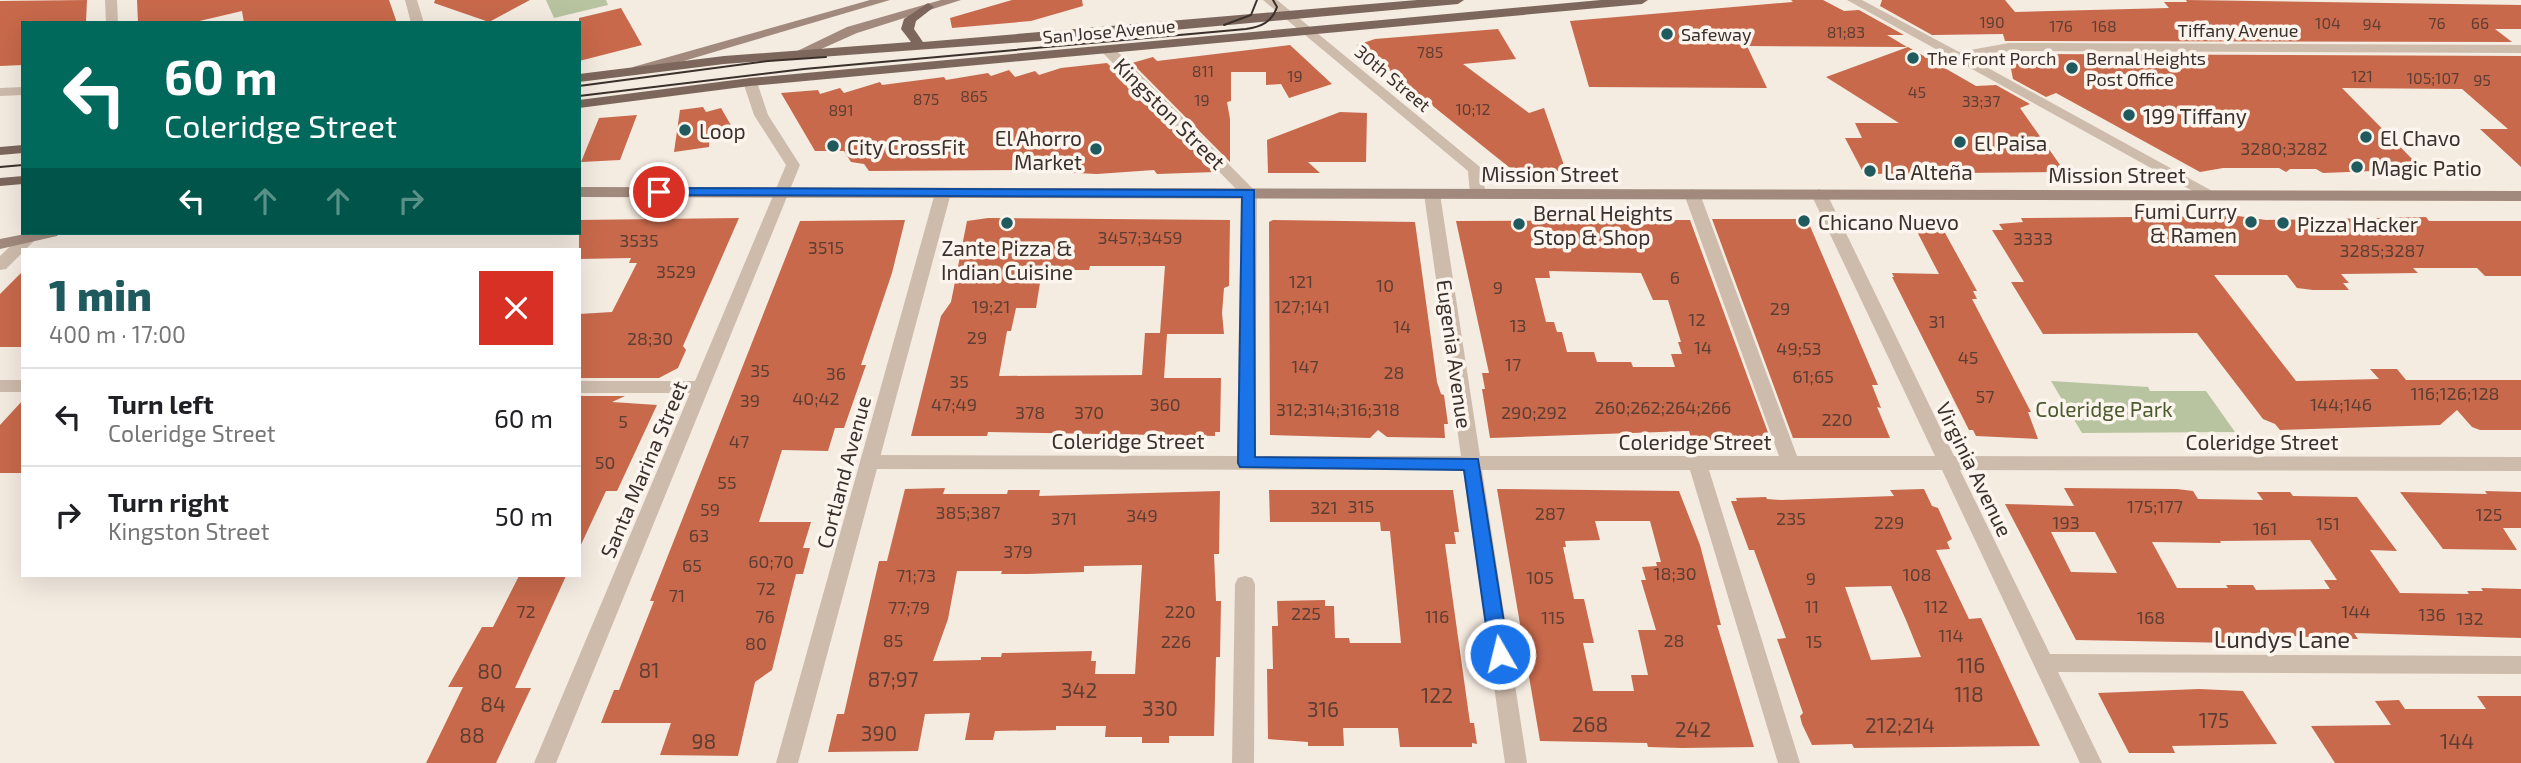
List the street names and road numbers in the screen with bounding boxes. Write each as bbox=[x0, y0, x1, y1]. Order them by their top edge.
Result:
street label: San Jose Avenue bbox=[1042, 14, 1176, 48]
street label: Tiffany Avenue bbox=[2177, 19, 2299, 41]
street label: 30th Street bbox=[1351, 40, 1435, 116]
street label: Kingston Street bbox=[1109, 52, 1231, 174]
street label: Mission Street bbox=[1481, 161, 1619, 186]
street label: Mission Street bbox=[2048, 162, 2186, 187]
street label: Eugenia Avenue bbox=[1432, 278, 1478, 430]
street label: Santa Marina Street bbox=[594, 377, 692, 561]
street label: Cortland Avenue bbox=[811, 393, 875, 551]
street label: Virginia Avenue bbox=[1932, 398, 2018, 540]
street label: Coleridge Street bbox=[1051, 428, 1205, 453]
street label: Coleridge Street bbox=[1618, 429, 1772, 454]
street label: Coleridge Street bbox=[2185, 429, 2339, 454]
street label: Lundys Lane bbox=[2214, 624, 2350, 653]

